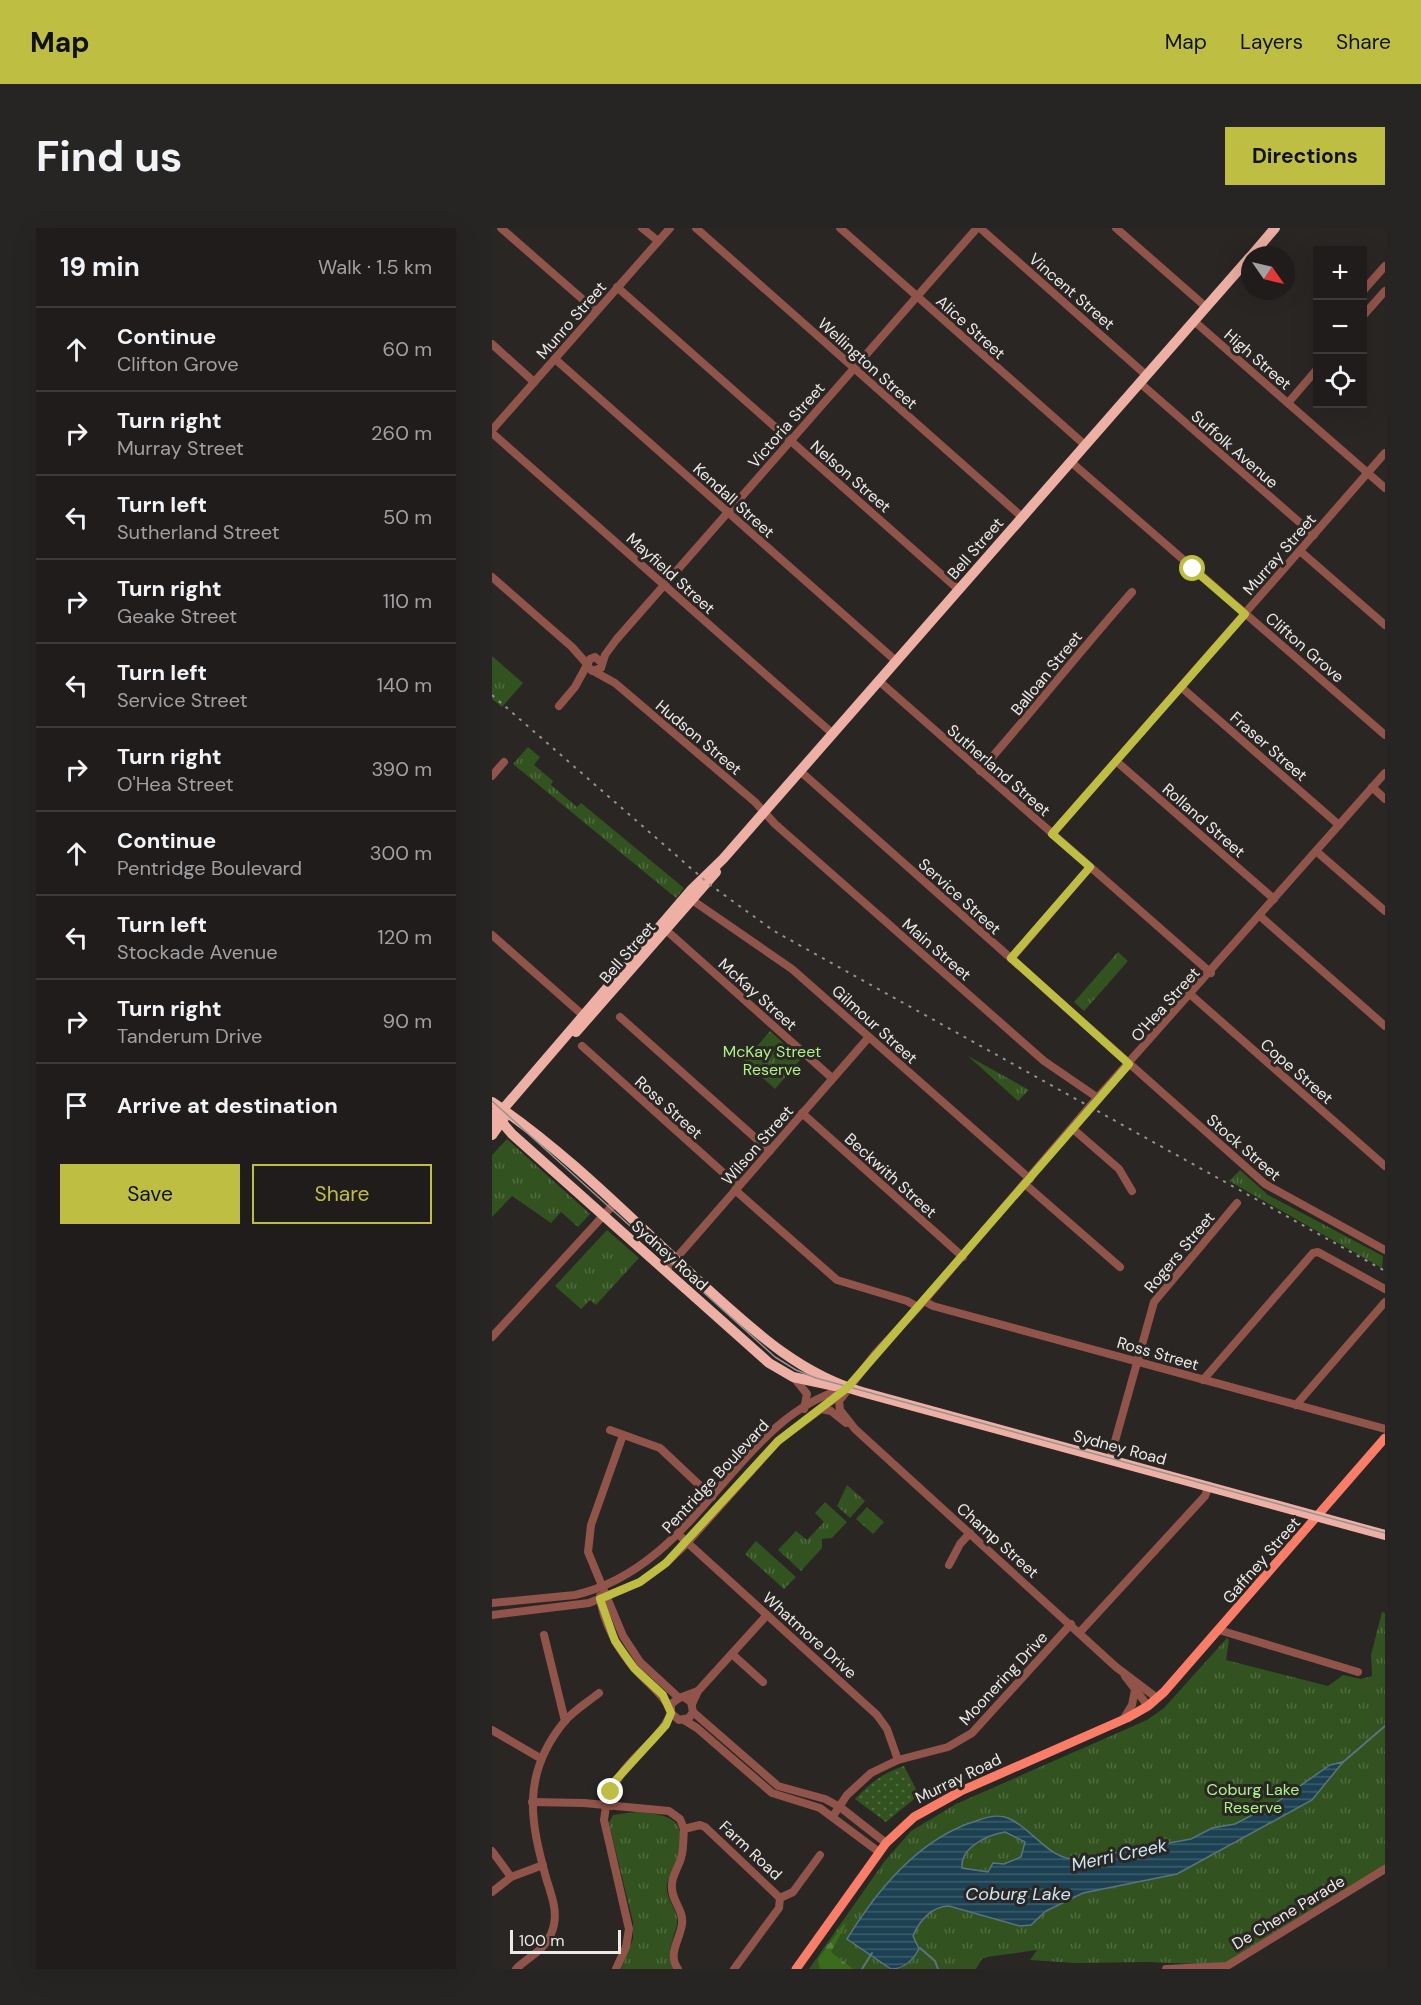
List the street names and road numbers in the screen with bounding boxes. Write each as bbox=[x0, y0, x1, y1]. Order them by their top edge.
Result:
street label: Vincent Street bbox=[1024, 248, 1119, 334]
street label: Munro Street bbox=[532, 277, 611, 364]
street label: Alice Street bbox=[932, 291, 1010, 364]
street label: Wellington Street bbox=[813, 313, 922, 414]
street label: High Street bbox=[1220, 324, 1296, 394]
street label: Victoria Street bbox=[743, 378, 829, 473]
street label: Suffolk Avenue bbox=[1187, 406, 1283, 493]
street label: Nelson Street bbox=[806, 436, 895, 517]
street label: Kendall Street bbox=[689, 458, 779, 542]
street label: Murray Street bbox=[1238, 509, 1321, 599]
street label: Bell Street bbox=[943, 513, 1008, 584]
street label: Mayfield Street bbox=[622, 528, 719, 619]
street label: Clifton Grove bbox=[1261, 608, 1348, 687]
street label: Balloan Street bbox=[1006, 627, 1087, 720]
street label: Hudson Street bbox=[651, 695, 746, 780]
street label: Fraser Street bbox=[1226, 707, 1312, 786]
street label: Sutherland Street bbox=[943, 720, 1055, 821]
street label: Rolland Street bbox=[1158, 779, 1249, 862]
street label: Service Street bbox=[914, 854, 1005, 939]
street label: Main Street bbox=[898, 914, 976, 985]
street label: Bell Street bbox=[595, 917, 660, 988]
street label: McKay Street bbox=[714, 954, 801, 1035]
street label: O'Hea Street bbox=[1126, 963, 1204, 1046]
street label: Gilmour Street bbox=[828, 980, 922, 1068]
street label: Cope Street bbox=[1256, 1034, 1337, 1109]
street label: Ross Street bbox=[630, 1071, 707, 1143]
street label: Wilson Street bbox=[717, 1101, 798, 1190]
street label: Stock Street bbox=[1202, 1109, 1285, 1185]
street label: Beckwith Street bbox=[840, 1128, 941, 1222]
street label: Rogers Street bbox=[1139, 1207, 1219, 1297]
street label: Sydney Road bbox=[627, 1216, 712, 1295]
street label: Ross Street bbox=[1115, 1332, 1201, 1375]
street label: Pentridge Boulevard bbox=[657, 1415, 774, 1538]
street label: Sydney Road bbox=[1071, 1425, 1169, 1470]
street label: Champ Street bbox=[952, 1498, 1043, 1583]
street label: Gaffney Street bbox=[1218, 1513, 1305, 1608]
street label: Whatmore Drive bbox=[758, 1587, 861, 1683]
street label: Moonering Drive bbox=[955, 1627, 1052, 1730]
street label: Murray Road bbox=[912, 1749, 1005, 1808]
street label: Farm Road bbox=[715, 1816, 786, 1885]
street label: De Chene Parade bbox=[1228, 1870, 1349, 1954]

